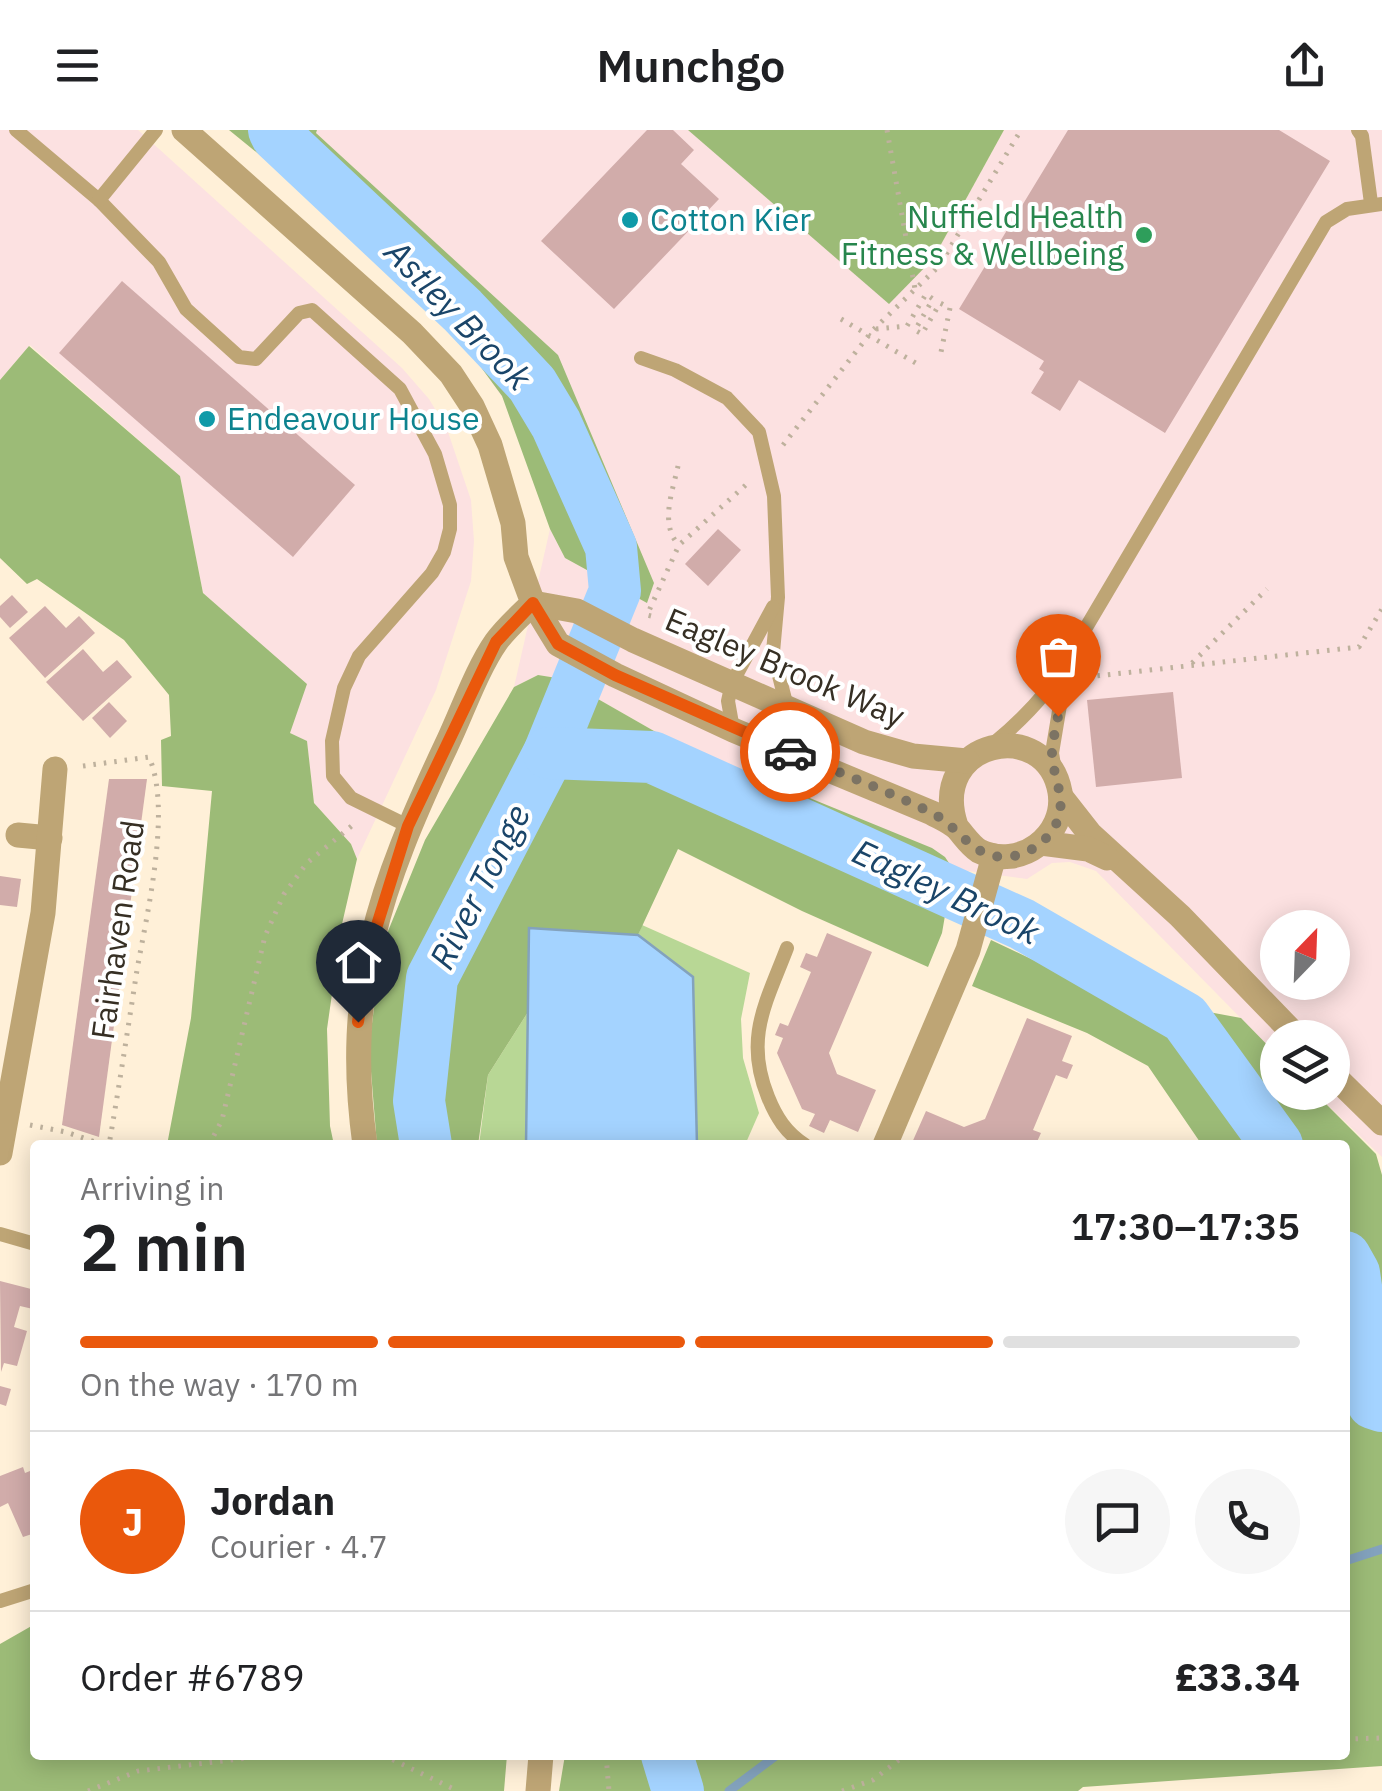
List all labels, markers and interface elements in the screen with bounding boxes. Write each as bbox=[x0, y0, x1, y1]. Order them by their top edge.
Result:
text: Munchgo bbox=[597, 36, 785, 94]
icon: menu bbox=[50, 38, 105, 93]
icon: share bbox=[1277, 38, 1332, 93]
place label: Nuffield Health Fitness & Wellbeing bbox=[841, 195, 1124, 274]
place label: Cotton Kier bbox=[650, 198, 811, 240]
marker: Cotton Kier bbox=[619, 209, 641, 231]
marker: Nuffield Health Fitness & Wellbeing bbox=[1133, 224, 1155, 246]
water label: Astley Brook bbox=[375, 228, 543, 400]
place label: Endeavour House bbox=[227, 397, 480, 439]
marker: Endeavour House bbox=[196, 408, 218, 430]
street label: Eagley Brook Way bbox=[659, 598, 911, 736]
pin bbox=[1016, 614, 1101, 717]
icon: bag bbox=[1031, 629, 1086, 684]
courier bbox=[740, 702, 840, 802]
icon: car bbox=[763, 725, 818, 780]
water label: River Tonge bbox=[418, 797, 540, 977]
street label: Fairhaven Road bbox=[81, 818, 153, 1042]
water label: Eagley Brook bbox=[846, 828, 1048, 955]
north arrow bbox=[1260, 910, 1350, 1000]
map controls bbox=[1260, 910, 1350, 1110]
pin bbox=[316, 920, 401, 1023]
icon: home bbox=[331, 935, 386, 990]
button: layers bbox=[1260, 1020, 1350, 1110]
text: Arriving in bbox=[80, 1167, 225, 1209]
text: 17:30–17:35 bbox=[1071, 1201, 1300, 1250]
text: 2 min bbox=[80, 1204, 248, 1289]
text: On the way · 170 m bbox=[80, 1363, 359, 1405]
button: chat bbox=[1065, 1469, 1170, 1574]
button: phone bbox=[1195, 1469, 1300, 1574]
text: Jordan bbox=[210, 1476, 335, 1525]
text: J bbox=[122, 1497, 143, 1546]
text: Courier · 4.7 bbox=[210, 1525, 388, 1567]
text: Order #6789 bbox=[80, 1652, 305, 1701]
text: £33.34 bbox=[1175, 1652, 1300, 1701]

